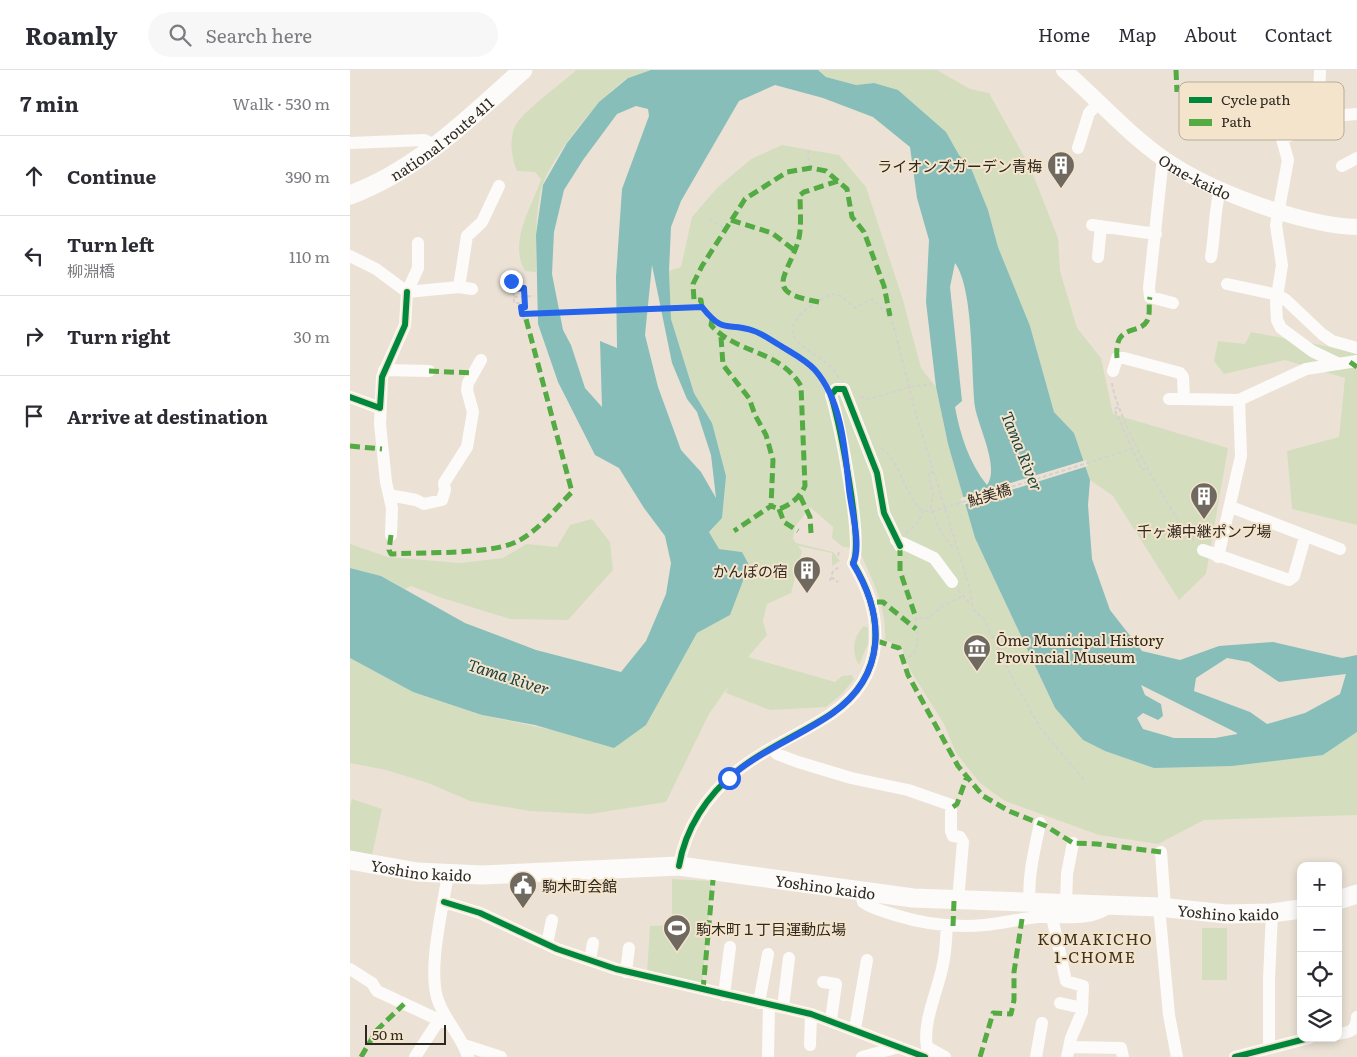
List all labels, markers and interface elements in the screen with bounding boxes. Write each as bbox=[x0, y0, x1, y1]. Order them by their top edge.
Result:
search box bbox=[148, 12, 498, 57]
text: Roamly bbox=[25, 17, 118, 52]
icon: search bbox=[166, 21, 194, 49]
text: Search here bbox=[206, 21, 312, 49]
text: Home bbox=[1038, 21, 1090, 48]
text: Map bbox=[1118, 21, 1156, 48]
text: About bbox=[1184, 21, 1237, 48]
text: Contact bbox=[1265, 21, 1332, 48]
legend bbox=[1179, 82, 1344, 140]
text: 7 min bbox=[20, 87, 79, 118]
text: Cycle path bbox=[1221, 89, 1290, 109]
text: Walk · 530 m bbox=[233, 91, 330, 115]
street label: national route 411 bbox=[385, 91, 498, 186]
text: Path bbox=[1221, 111, 1251, 131]
street label: Ome-kaido bbox=[1155, 147, 1235, 205]
building icon: ライオンズガーデン青梅 bbox=[1046, 150, 1076, 189]
place label: ライオンズガーデン青梅 bbox=[877, 154, 1042, 177]
icon: ahead bbox=[20, 162, 48, 190]
text: Continue bbox=[67, 162, 156, 190]
text: 390 m bbox=[285, 164, 330, 188]
text: Turn left bbox=[67, 230, 154, 258]
icon: left bbox=[20, 242, 48, 270]
text: 110 m bbox=[289, 244, 330, 268]
text: 柳淵橋 bbox=[67, 258, 115, 282]
route end bbox=[500, 270, 523, 293]
icon: right bbox=[20, 322, 48, 350]
text: Turn right bbox=[67, 322, 171, 350]
text: 30 m bbox=[293, 324, 330, 348]
icon: arrive bbox=[20, 402, 48, 430]
text: Arrive at destination bbox=[67, 402, 268, 430]
water label: Tama River bbox=[996, 408, 1050, 494]
street label: 鮎美橋 bbox=[964, 476, 1014, 512]
building icon: 千ヶ瀬中継ポンプ場 bbox=[1189, 481, 1219, 520]
place label: 千ヶ瀬中継ポンプ場 bbox=[1137, 519, 1271, 542]
building icon: かんぽの宿 bbox=[792, 555, 822, 594]
place label: かんぽの宿 bbox=[713, 559, 788, 582]
place label: Ōme Municipal History Provincial Museum bbox=[996, 628, 1164, 668]
museum icon: Ōme Municipal History Provincial Museum bbox=[962, 633, 992, 672]
water label: Tama River bbox=[465, 652, 553, 700]
route start bbox=[718, 767, 741, 790]
street label: Yoshino kaido bbox=[369, 852, 472, 886]
map controls bbox=[1297, 862, 1342, 1042]
button: + bbox=[1297, 862, 1342, 907]
street label: Yoshino kaido bbox=[774, 868, 877, 904]
public building icon: 駒木町会館 bbox=[508, 870, 538, 909]
place label: 駒木町会館 bbox=[542, 874, 617, 897]
street label: Yoshino kaido bbox=[1176, 897, 1280, 926]
button: − bbox=[1297, 907, 1342, 952]
sports icon: 駒木町１丁目運動広場 bbox=[662, 913, 692, 952]
place label: 駒木町１丁目運動広場 bbox=[696, 917, 846, 940]
district label: KOMAKICHO 1-CHOME bbox=[1037, 926, 1153, 968]
button: locate bbox=[1297, 952, 1342, 997]
button: layers bbox=[1297, 997, 1342, 1042]
scale bar bbox=[365, 1022, 446, 1045]
text: 50 m bbox=[372, 1024, 404, 1044]

